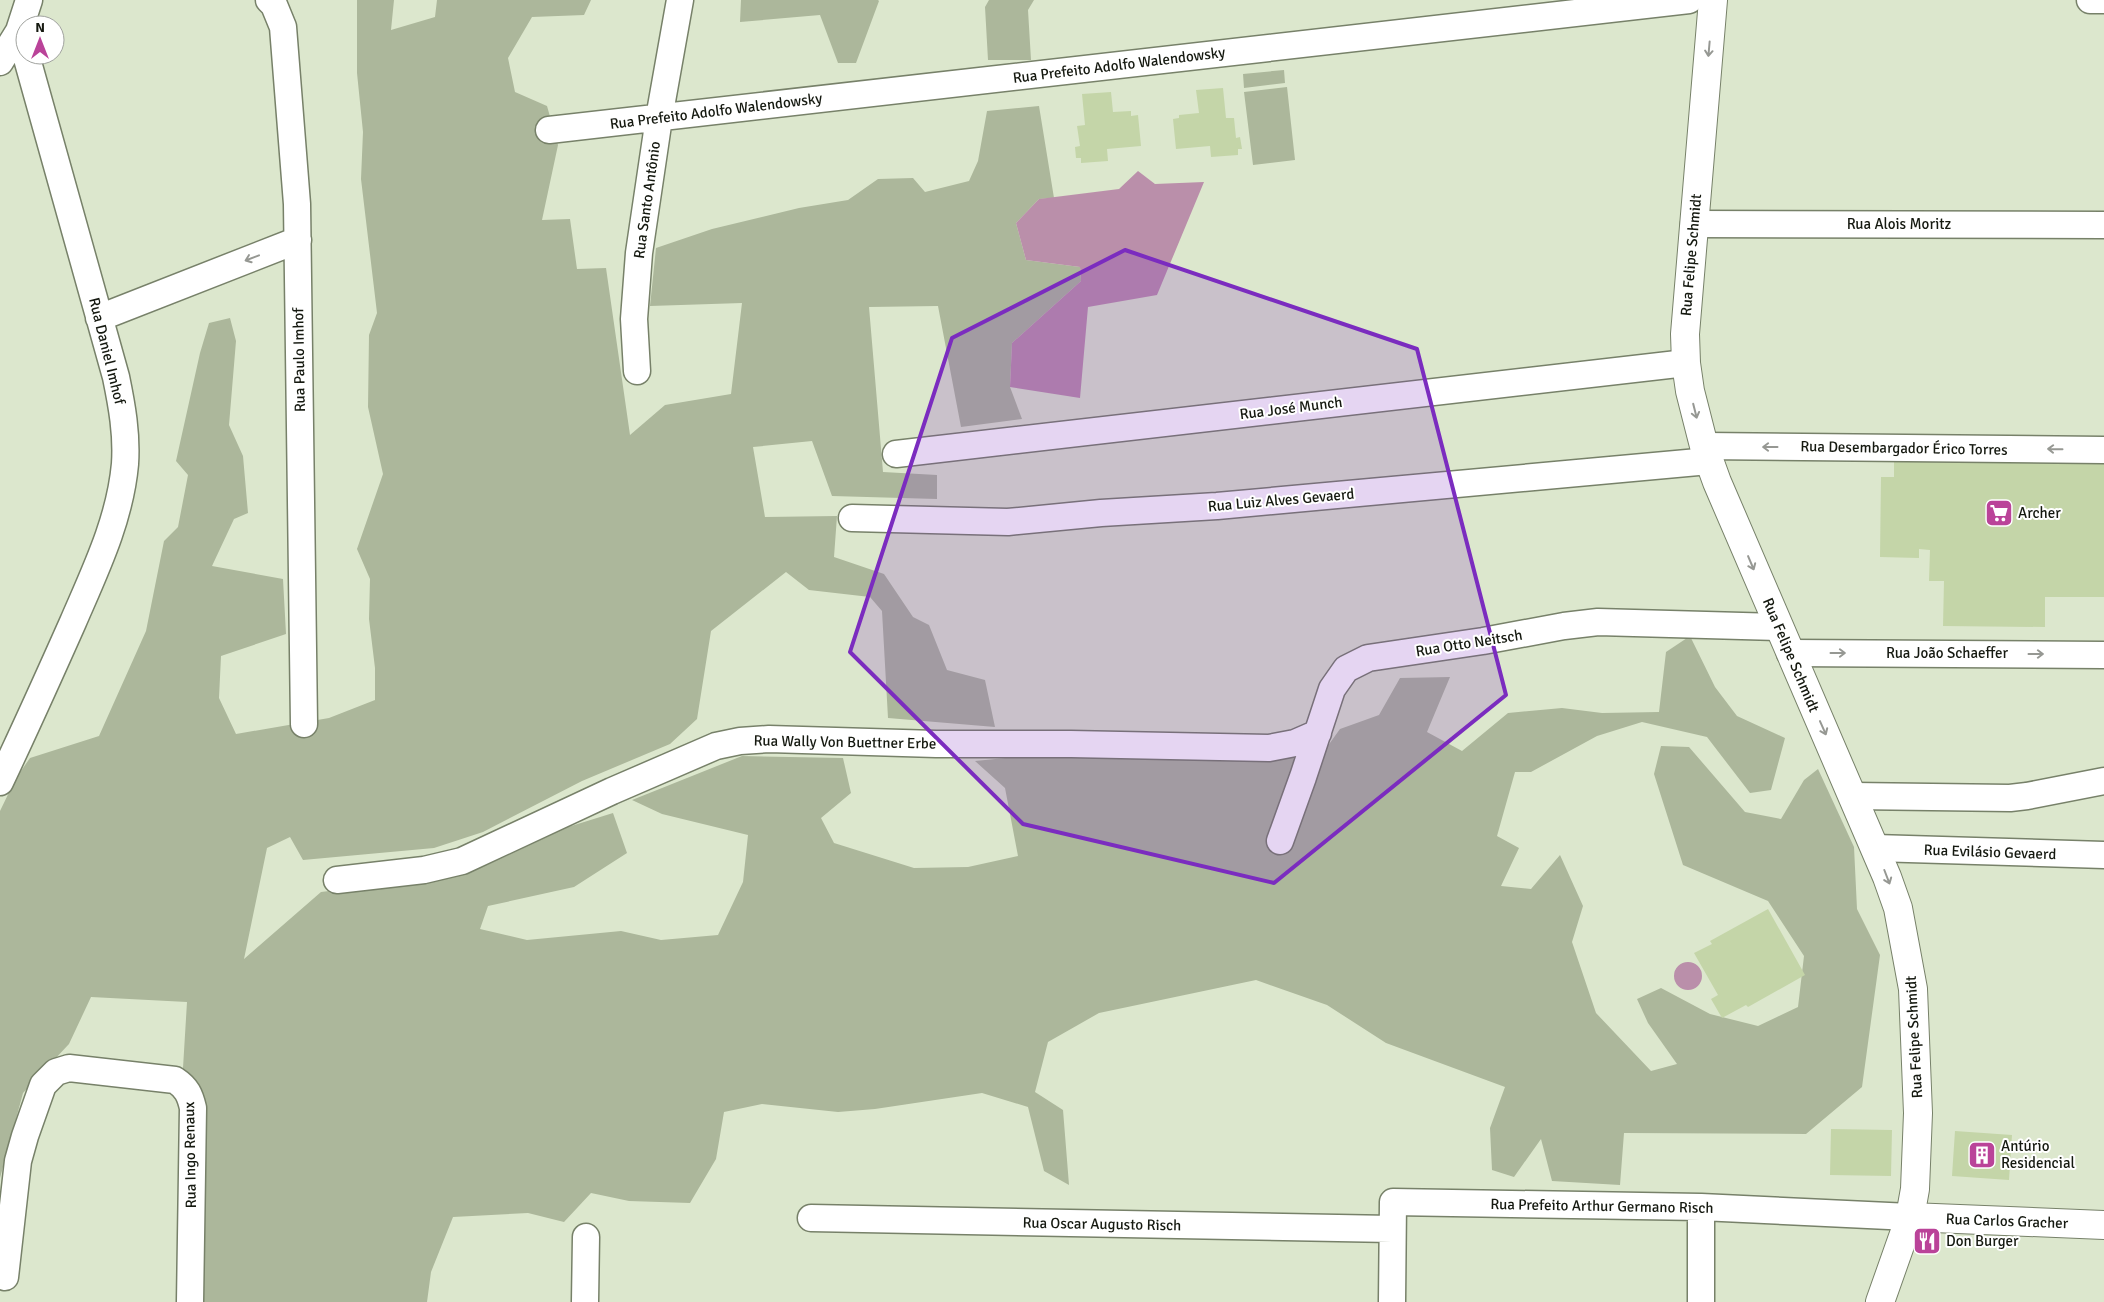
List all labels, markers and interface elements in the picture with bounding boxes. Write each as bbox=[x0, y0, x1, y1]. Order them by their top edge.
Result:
north arrow bbox=[15, 15, 65, 65]
text: N bbox=[35, 19, 45, 36]
one-way arrow bbox=[1704, 40, 1714, 56]
street label: Rua Prefeito Adolfo Walendowsky bbox=[1012, 43, 1226, 87]
street label: Rua Prefeito Adolfo Walendowsky bbox=[609, 89, 823, 133]
street label: Rua Santo Antônio bbox=[630, 140, 664, 260]
street label: Rua Felipe Schmidt bbox=[1677, 193, 1705, 317]
street label: Rua Alois Moritz bbox=[1847, 215, 1952, 233]
one-way arrow bbox=[245, 254, 260, 263]
street label: Rua Daniel Imhof bbox=[85, 296, 129, 407]
street label: Rua Paulo Imhof bbox=[289, 307, 309, 412]
street label: Rua José Munch bbox=[1239, 393, 1343, 423]
one-way arrow bbox=[1691, 402, 1700, 418]
street label: Rua Desembargador Érico Torres bbox=[1800, 436, 2008, 459]
one-way arrow bbox=[1763, 442, 1779, 452]
one-way arrow bbox=[2048, 444, 2064, 454]
street label: Rua Luiz Alves Gevaerd bbox=[1207, 485, 1355, 515]
supermarket icon: Archer bbox=[1984, 498, 2014, 528]
place label: Archer bbox=[2018, 504, 2061, 522]
one-way arrow bbox=[1747, 555, 1756, 570]
street label: Rua Felipe Schmidt bbox=[1759, 595, 1823, 715]
street label: Rua Otto Neitsch bbox=[1414, 626, 1524, 660]
street label: Rua João Schaeffer bbox=[1886, 644, 2009, 662]
one-way arrow bbox=[1830, 648, 1846, 658]
one-way arrow bbox=[2028, 649, 2044, 659]
one-way arrow bbox=[1818, 720, 1828, 735]
street label: Rua Wally Von Buettner Erbe bbox=[753, 731, 937, 753]
street label: Rua Evilásio Gevaerd bbox=[1923, 841, 2057, 863]
one-way arrow bbox=[1883, 869, 1892, 884]
street label: Rua Felipe Schmidt bbox=[1902, 975, 1926, 1099]
street label: Rua Ingo Renaux bbox=[180, 1101, 200, 1208]
place label: Antúrio Residencial bbox=[2001, 1137, 2075, 1172]
building icon: Antúrio Residencial bbox=[1967, 1140, 1997, 1170]
street label: Rua Prefeito Arthur Germano Risch bbox=[1490, 1195, 1714, 1217]
street label: Rua Carlos Gracher bbox=[1945, 1210, 2069, 1232]
street label: Rua Oscar Augusto Risch bbox=[1022, 1214, 1182, 1234]
restaurant icon: Don Burger bbox=[1912, 1226, 1942, 1256]
place label: Don Burger bbox=[1946, 1232, 2019, 1250]

